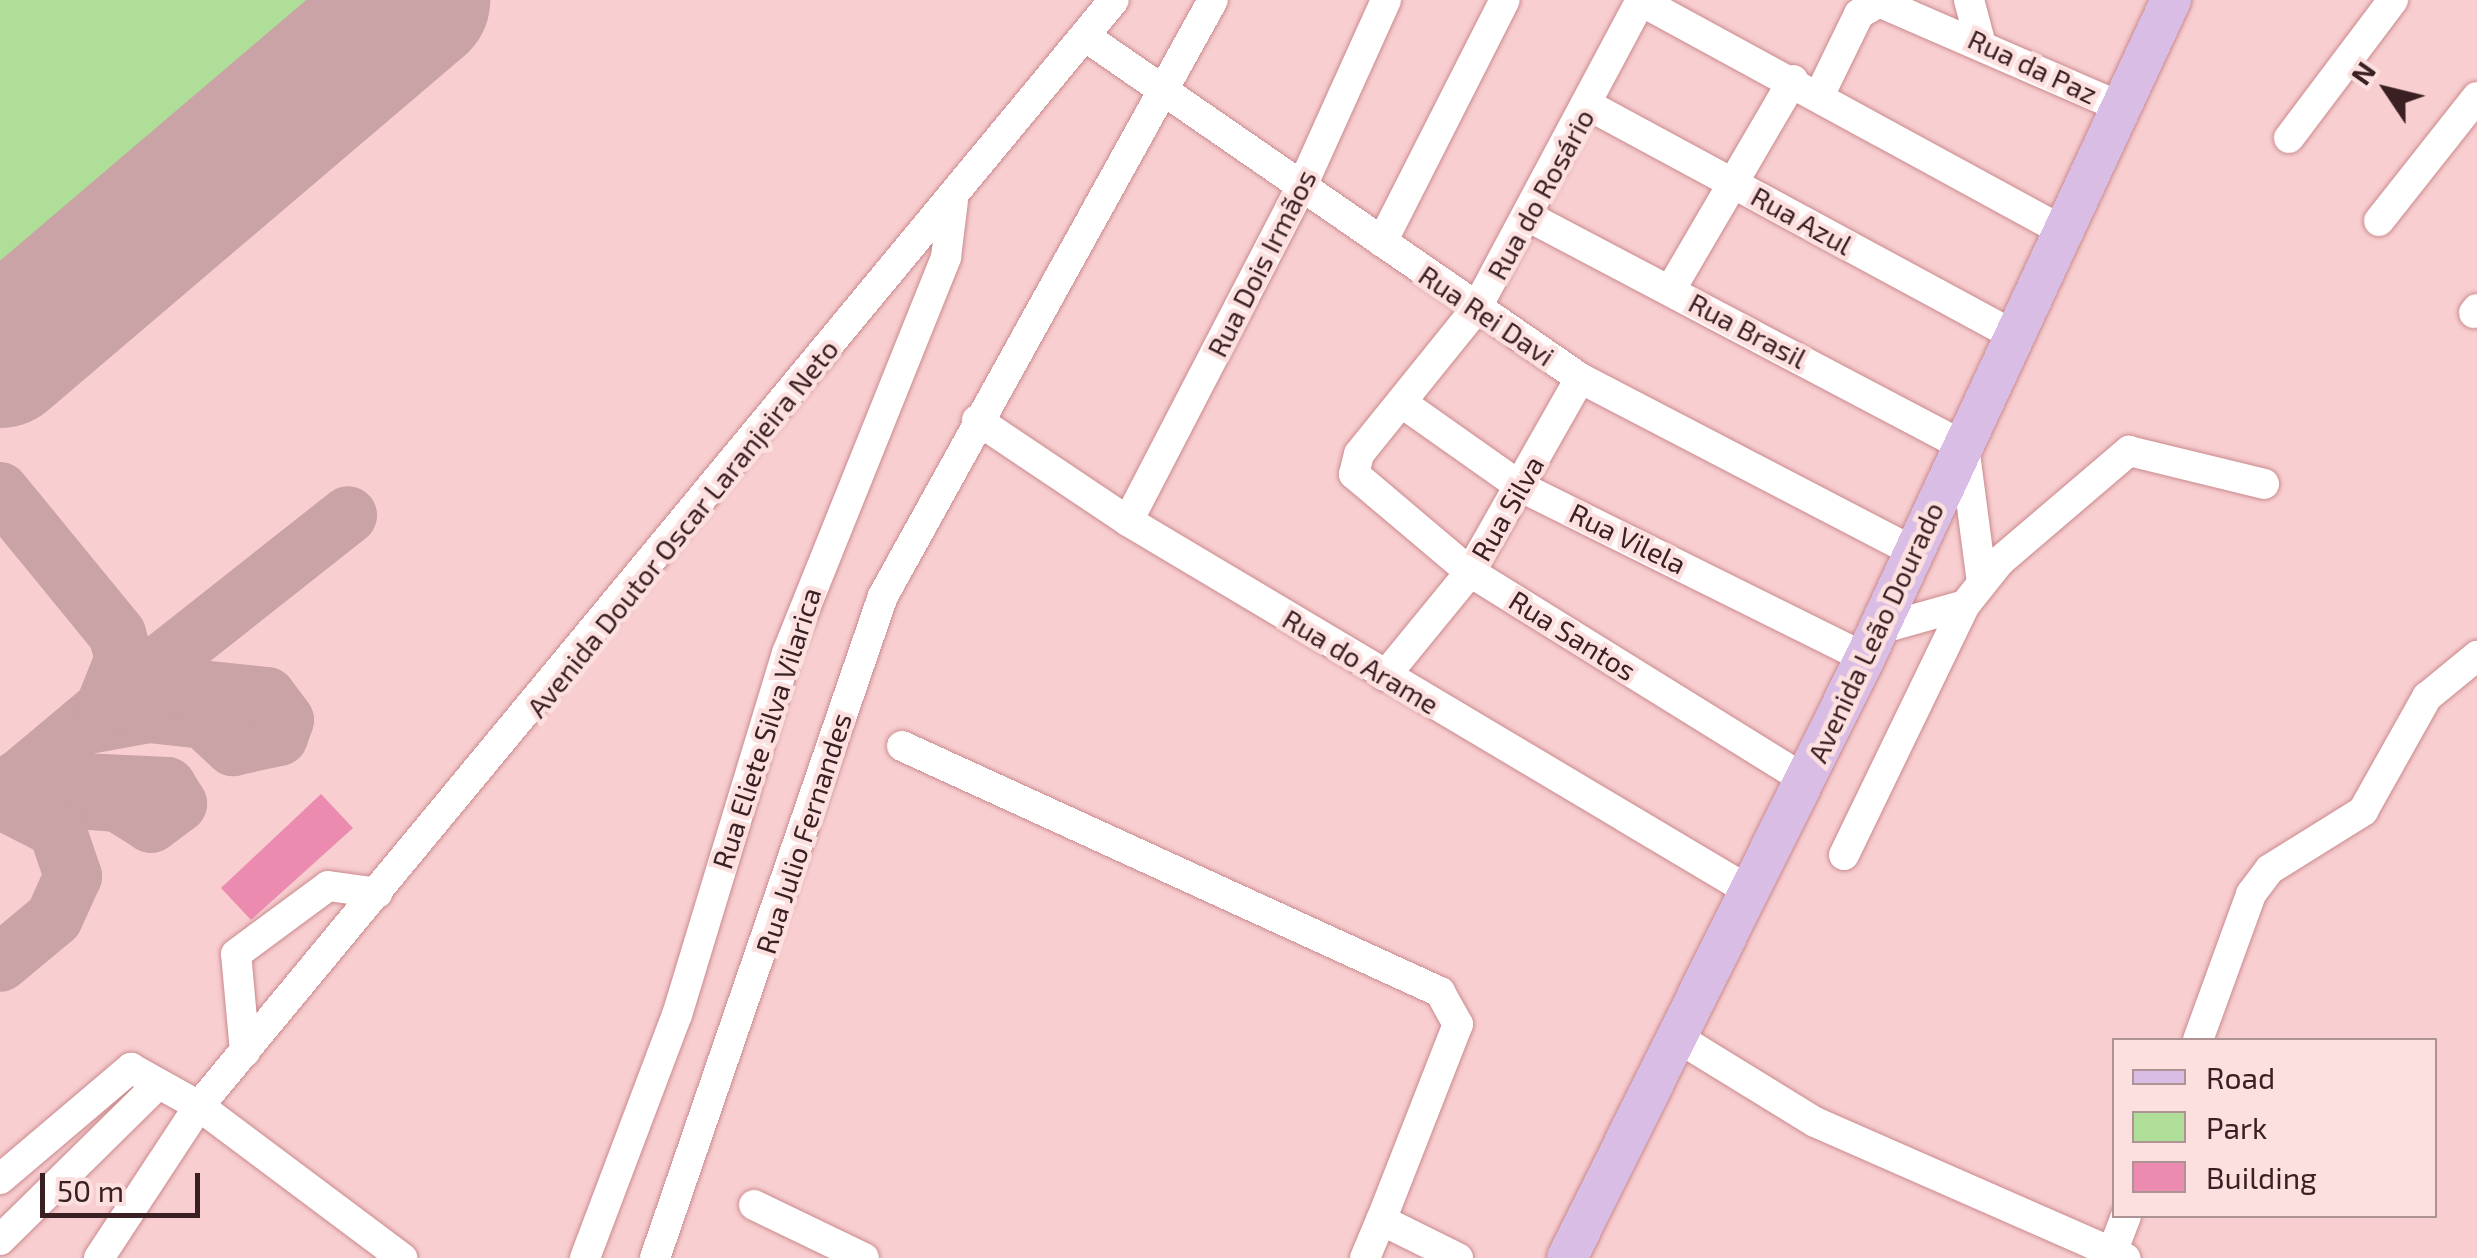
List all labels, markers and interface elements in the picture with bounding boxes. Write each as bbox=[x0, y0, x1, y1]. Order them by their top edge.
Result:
street label: Rua da Paz bbox=[1963, 21, 2103, 111]
north arrow bbox=[2337, 40, 2437, 140]
text: N bbox=[2343, 55, 2382, 91]
street label: Rua do Rosário bbox=[1479, 103, 1601, 285]
street label: Rua Dois Irmãos bbox=[1199, 164, 1323, 362]
street label: Rua Azul bbox=[1745, 178, 1859, 262]
street label: Rua Rei Davi bbox=[1413, 257, 1561, 373]
street label: Rua Brasil bbox=[1683, 285, 1813, 375]
street label: Avenida Doutor Oscar Laranjeira Neto bbox=[519, 332, 845, 724]
street label: Rua Silva bbox=[1464, 450, 1550, 566]
street label: Rua Vilela bbox=[1564, 495, 1692, 581]
street label: Avenida Leão Dourado bbox=[1800, 497, 1950, 767]
street label: Rua Eliete Silva Vilarica bbox=[705, 583, 827, 873]
street label: Rua Santos bbox=[1503, 583, 1643, 687]
street label: Rua do Arame bbox=[1277, 601, 1445, 721]
street label: Rua Julio Fernandes bbox=[748, 708, 858, 958]
legend bbox=[2112, 1038, 2437, 1218]
text: Road bbox=[2206, 1059, 2275, 1095]
text: Park bbox=[2206, 1109, 2267, 1145]
scale bar bbox=[45, 1153, 205, 1215]
text: Building bbox=[2206, 1159, 2317, 1195]
text: 50 m bbox=[57, 1172, 124, 1208]

